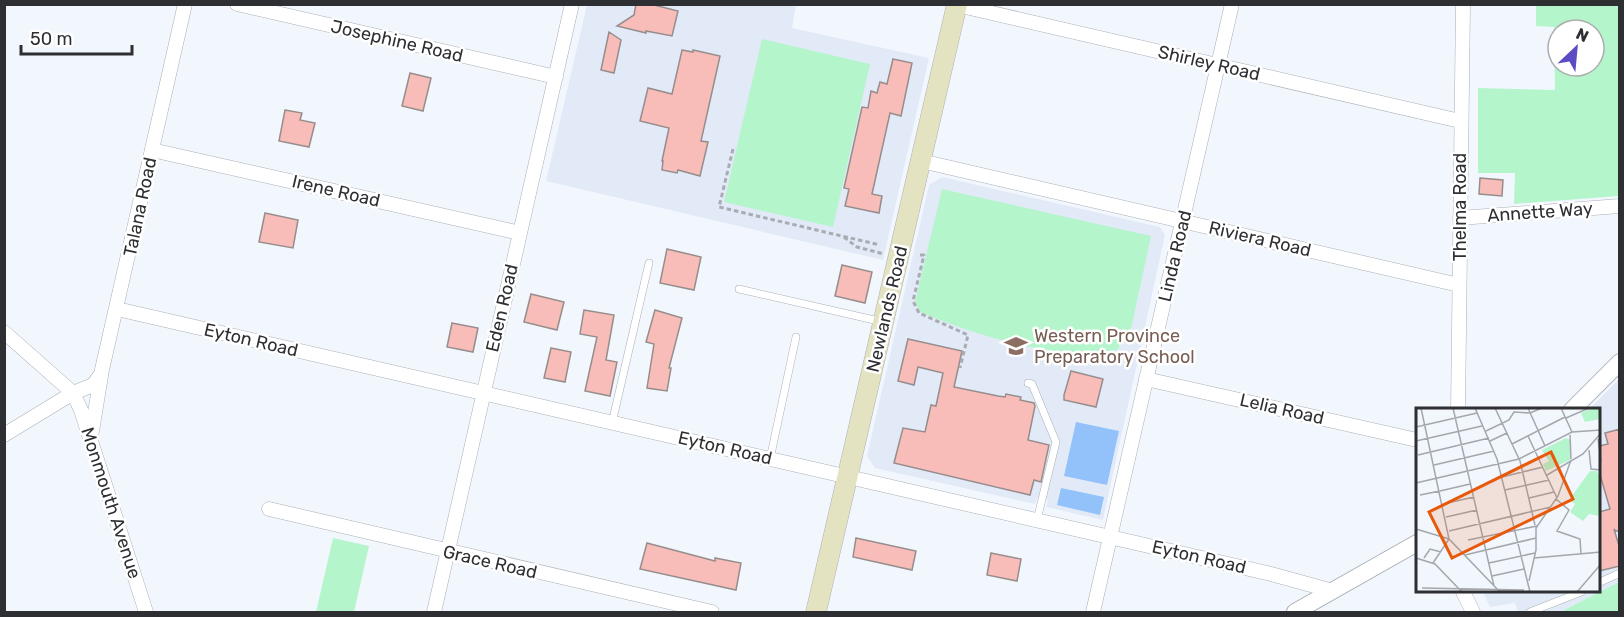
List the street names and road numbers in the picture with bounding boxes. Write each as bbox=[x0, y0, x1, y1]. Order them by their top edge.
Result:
street label: Josephine Road bbox=[329, 15, 465, 67]
street label: Shirley Road bbox=[1156, 41, 1262, 85]
street label: Thelma Road bbox=[1449, 153, 1471, 261]
street label: Talana Road bbox=[119, 155, 161, 259]
street label: Irene Road bbox=[290, 170, 382, 212]
street label: Annette Way bbox=[1486, 197, 1594, 227]
street label: Linda Road bbox=[1154, 208, 1196, 304]
street label: Riviera Road bbox=[1207, 217, 1313, 261]
street label: Newlands Road bbox=[862, 244, 912, 374]
street label: Eden Road bbox=[481, 262, 523, 354]
street label: Eyton Road bbox=[202, 318, 300, 362]
street label: Lelia Road bbox=[1238, 389, 1326, 429]
street label: Monmouth Avenue bbox=[76, 425, 146, 581]
street label: Eyton Road bbox=[676, 426, 774, 470]
street label: Eyton Road bbox=[1150, 535, 1248, 579]
street label: Grace Road bbox=[441, 540, 539, 584]

